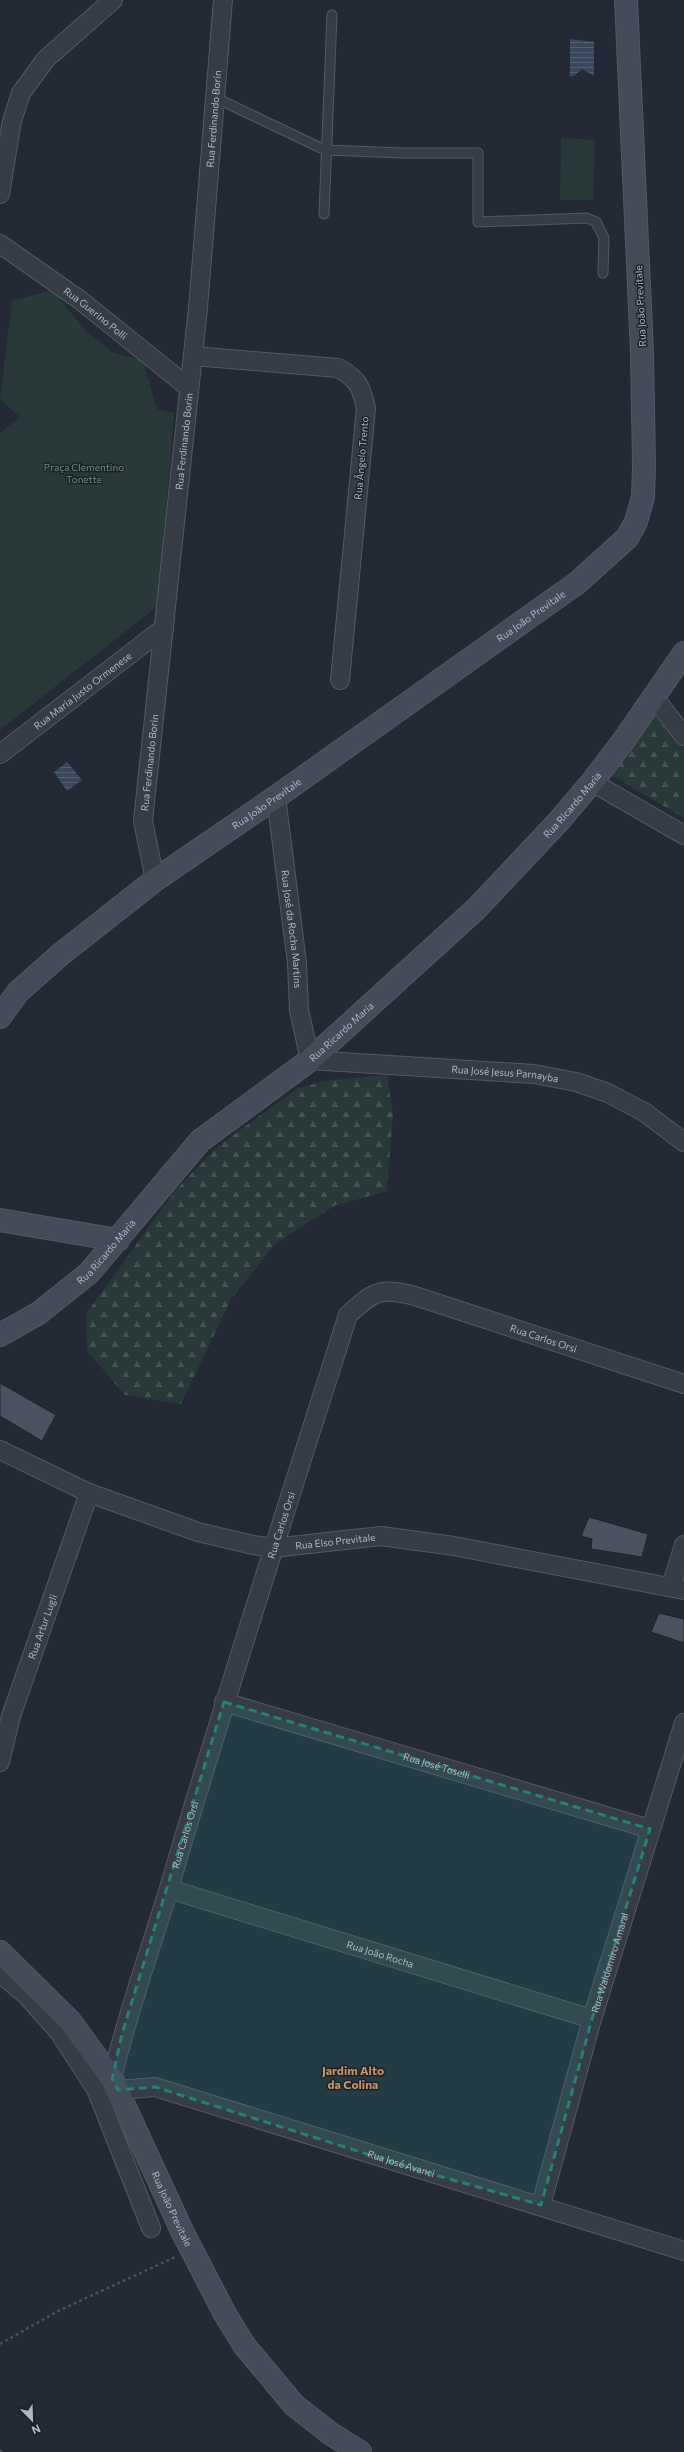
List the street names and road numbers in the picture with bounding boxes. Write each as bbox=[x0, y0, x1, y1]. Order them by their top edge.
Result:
street label: Rua Ferdinando Borin bbox=[203, 70, 223, 168]
street label: Rua João Previtale bbox=[632, 265, 648, 347]
street label: Rua Guerino Polli bbox=[61, 285, 130, 342]
street label: Rua Ferdinando Borin bbox=[173, 392, 195, 491]
street label: Rua Ângelo Trento bbox=[351, 416, 371, 500]
street label: Rua João Previtale bbox=[494, 587, 567, 644]
street label: Rua Maria Justo Ormenese bbox=[31, 649, 134, 732]
street label: Rua Ferdinando Borin bbox=[138, 713, 160, 812]
street label: Rua Ricardo Maria bbox=[540, 770, 604, 840]
street label: Rua João Previtale bbox=[229, 775, 303, 832]
street label: Rua José da Rocha Martins bbox=[279, 869, 304, 989]
street label: Rua Ricardo Maria bbox=[306, 999, 376, 1064]
street label: Rua José Jesus Parnayba bbox=[451, 1063, 559, 1085]
street label: Rua Ricardo Maria bbox=[74, 1217, 138, 1287]
street label: Rua Carlos Orsi bbox=[509, 1322, 579, 1355]
street label: Rua Carlos Orsi bbox=[265, 1490, 297, 1560]
street label: Rua Elso Previtale bbox=[295, 1531, 376, 1551]
street label: Rua Artur Lugli bbox=[25, 1593, 59, 1661]
street label: Rua José Toselli bbox=[402, 1750, 472, 1781]
street label: Rua Carlos Orsi bbox=[169, 1800, 201, 1870]
street label: Rua Waldomiro Amaral bbox=[588, 1911, 631, 2014]
street label: Rua João Rocha bbox=[345, 1938, 415, 1970]
street label: Rua José Avanci bbox=[366, 2147, 437, 2179]
street label: Rua João Previtale bbox=[149, 2169, 195, 2248]

